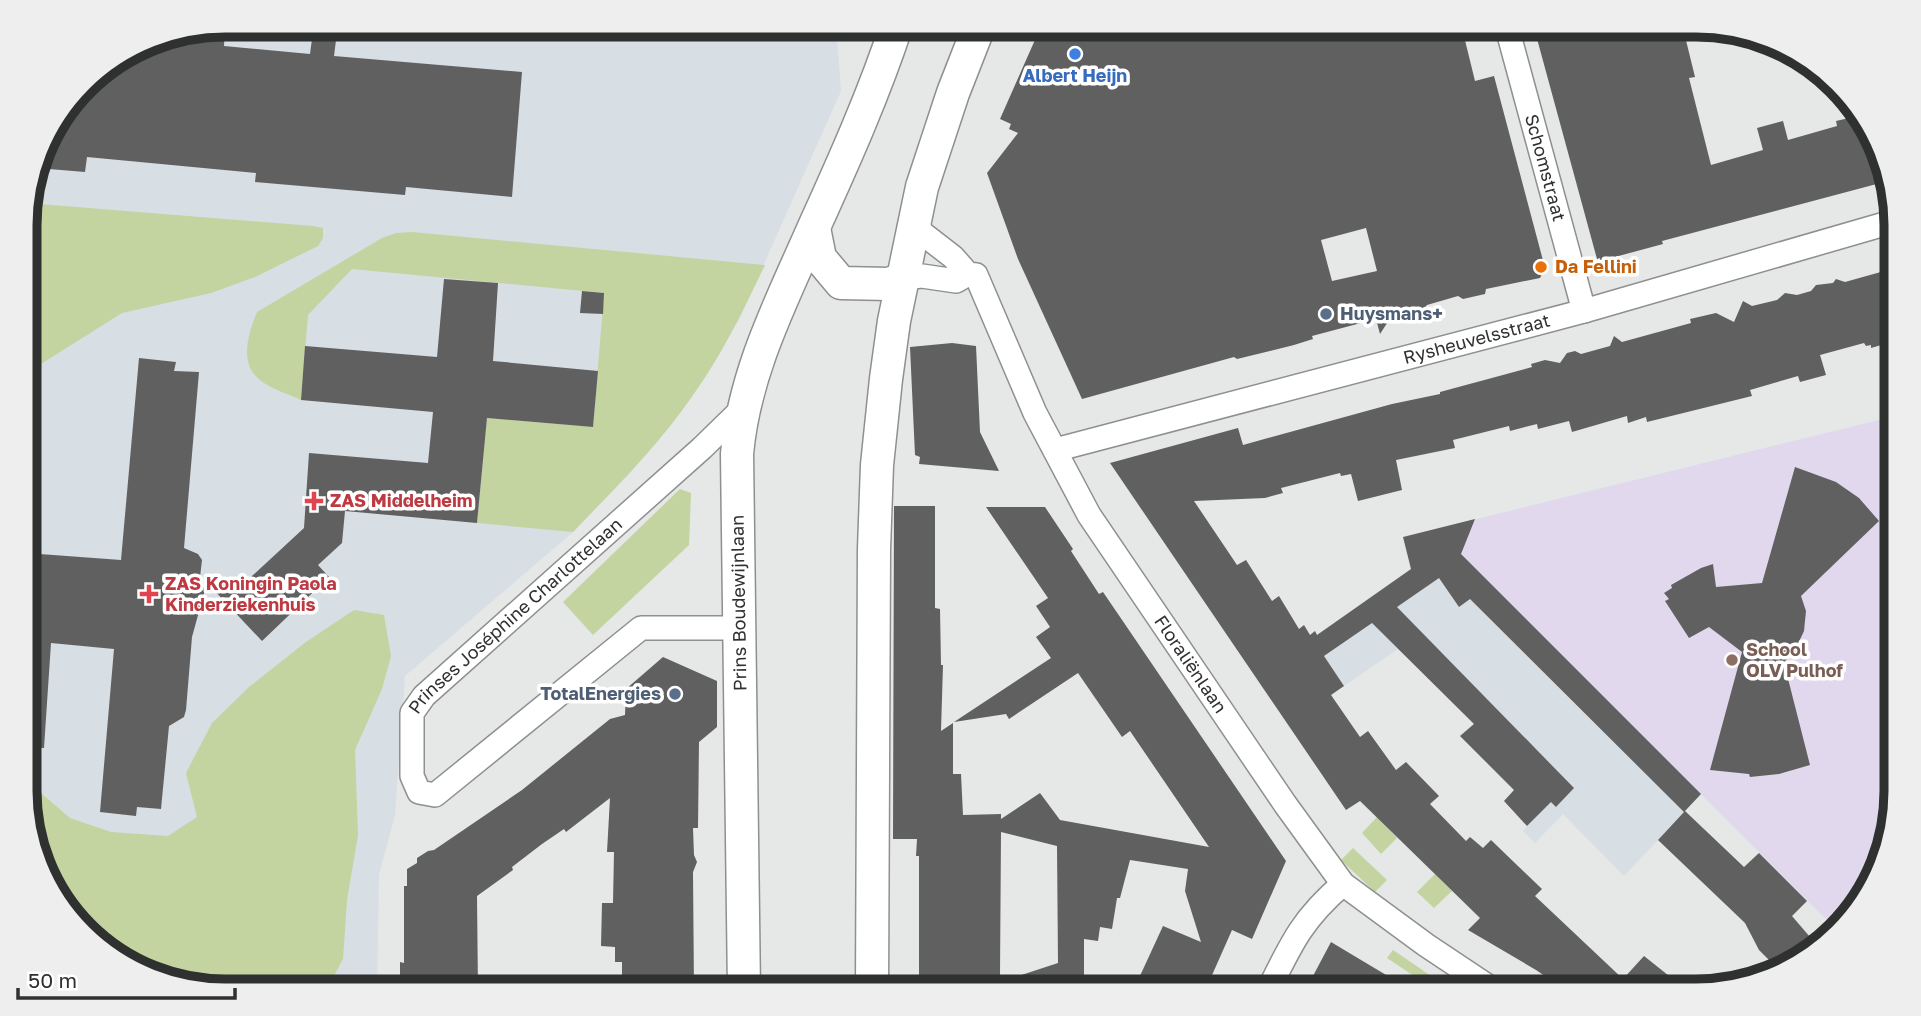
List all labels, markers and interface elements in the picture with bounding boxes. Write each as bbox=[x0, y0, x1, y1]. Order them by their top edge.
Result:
marker: Albert Heijn bbox=[1067, 46, 1083, 62]
place label: Albert Heijn bbox=[1023, 64, 1127, 86]
street label: Schomstraat bbox=[1521, 111, 1571, 224]
place label: Da Fellini bbox=[1555, 255, 1637, 277]
marker: Da Fellini bbox=[1533, 259, 1549, 275]
place label: Huysmans+ bbox=[1340, 302, 1443, 324]
marker: Huysmans+ bbox=[1318, 306, 1334, 322]
street label: Rysheuvelsstraat bbox=[1401, 308, 1552, 368]
place label: ZAS Middelheim bbox=[330, 489, 473, 511]
marker: ZAS Middelheim bbox=[304, 491, 324, 511]
street label: Prinses Joséphine Charlottelaan bbox=[403, 513, 626, 718]
street label: Prins Boudewijnlaan bbox=[725, 515, 751, 691]
place label: ZAS Koningin Paola Kinderziekenhuis bbox=[165, 572, 337, 615]
marker: ZAS Koningin Paola Kinderziekenhuis bbox=[139, 584, 159, 604]
street label: Floraliënlaan bbox=[1150, 611, 1232, 717]
place label: School OLV Pulhof bbox=[1746, 638, 1843, 681]
marker: School OLV Pulhof bbox=[1724, 652, 1740, 668]
place label: TotalEnergies bbox=[540, 682, 661, 704]
marker: TotalEnergies bbox=[667, 686, 683, 702]
scale bar bbox=[18, 956, 234, 1000]
text: 50 m bbox=[28, 967, 77, 993]

